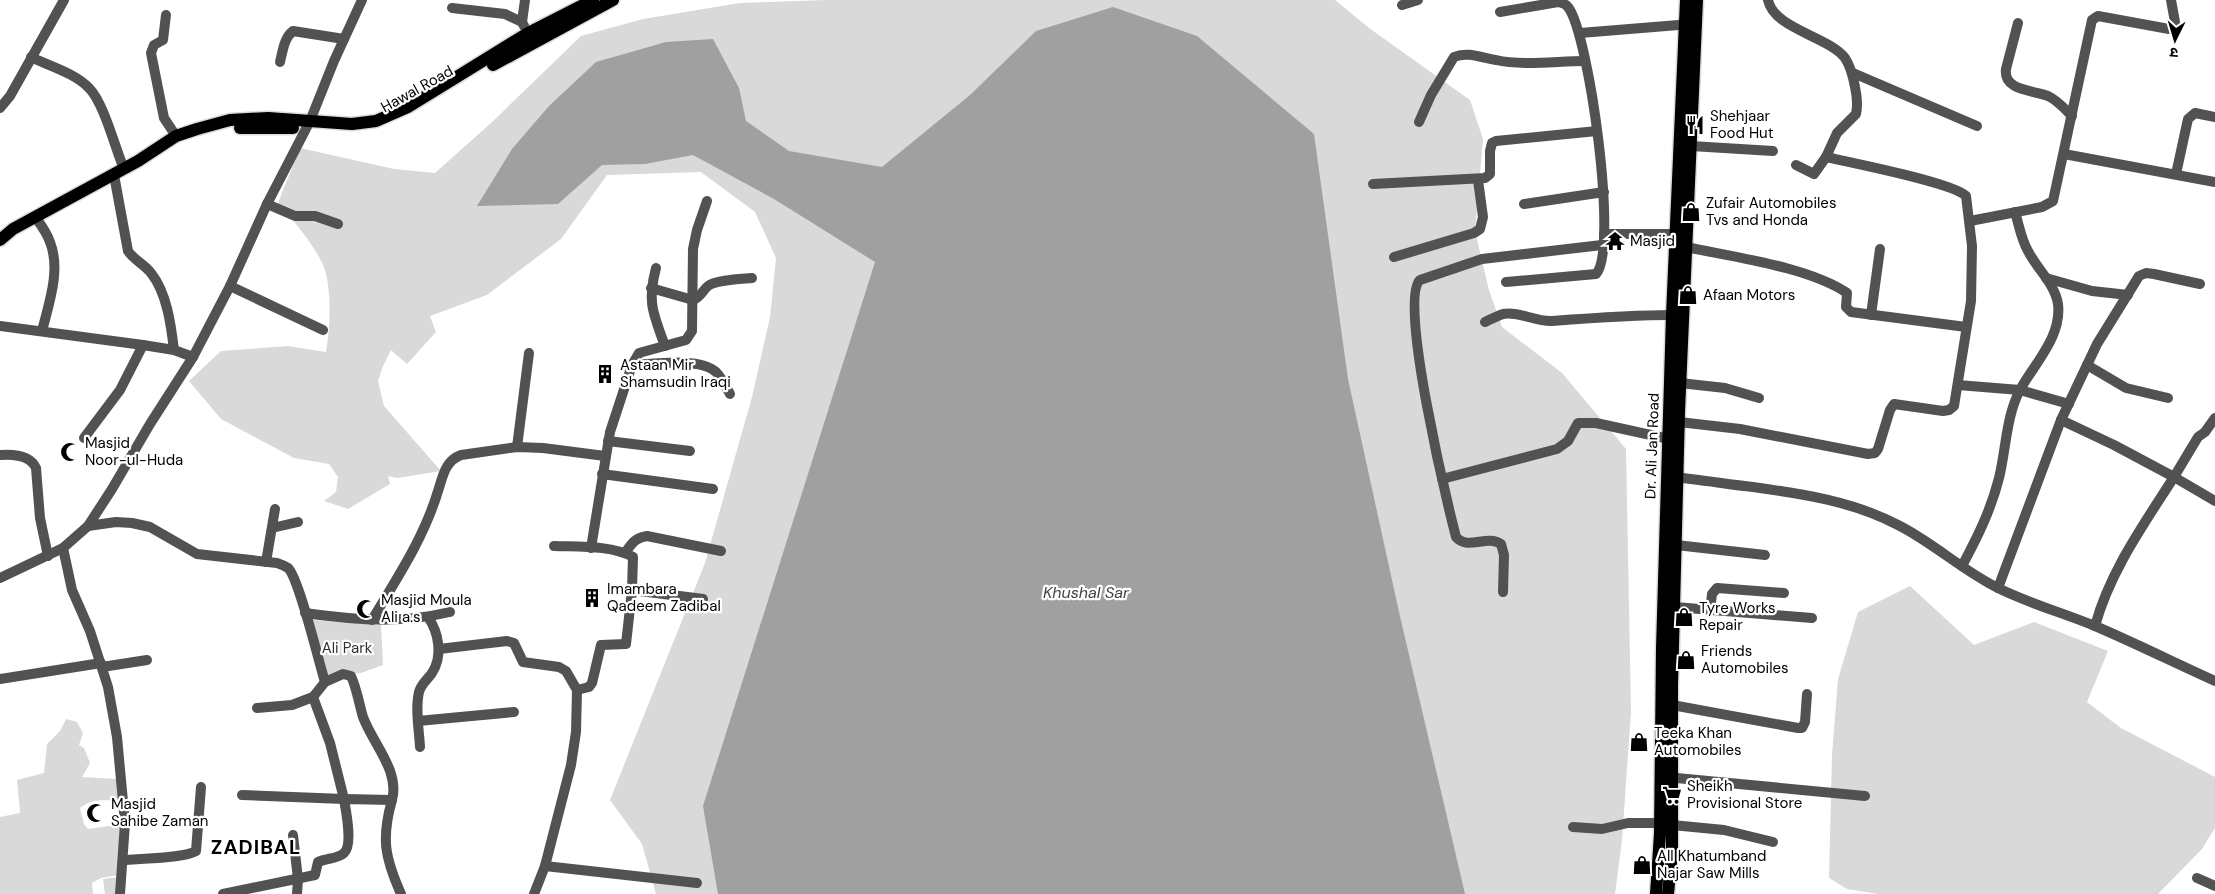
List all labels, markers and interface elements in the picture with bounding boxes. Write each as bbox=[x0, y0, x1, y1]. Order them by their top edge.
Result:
north arrow bbox=[2150, 15, 2200, 65]
text: उ bbox=[2168, 44, 2179, 62]
street label: Hawal Road bbox=[377, 61, 457, 117]
place label: Shehjaar Food Hut bbox=[1710, 106, 1774, 143]
restaurant icon: Shehjaar Food Hut bbox=[1684, 114, 1706, 136]
place label: Zufair Automobiles Tvs and Honda bbox=[1706, 193, 1836, 230]
shop icon: Zufair Automobiles Tvs and Honda bbox=[1680, 201, 1702, 223]
temple icon: Masjid bbox=[1604, 230, 1626, 252]
place label: Masjid bbox=[1630, 231, 1675, 251]
shop icon: Afaan Motors bbox=[1677, 284, 1699, 306]
place label: Afaan Motors bbox=[1703, 285, 1795, 305]
place label: Astaan Mir Shamsudin Iraqi bbox=[620, 355, 731, 392]
building icon: Astaan Mir Shamsudin Iraqi bbox=[594, 363, 616, 385]
street label: Dr. Ali Jan Road bbox=[1640, 393, 1664, 499]
place label: Masjid Noor-ul-Huda bbox=[85, 433, 183, 470]
mosque icon: Masjid Noor-ul-Huda bbox=[59, 441, 81, 463]
place label: Imambara Qadeem Zadibal bbox=[607, 579, 721, 616]
water label: Khushal Sar bbox=[1043, 582, 1130, 603]
building icon: Imambara Qadeem Zadibal bbox=[581, 587, 603, 609]
place label: Masjid Moula Ali a.s bbox=[381, 590, 472, 627]
mosque icon: Masjid Moula Ali a.s bbox=[355, 598, 377, 620]
place label: Tyre Works Repair bbox=[1699, 598, 1776, 635]
shop icon: Tyre Works Repair bbox=[1673, 606, 1695, 628]
park label: Ali Park bbox=[322, 638, 373, 658]
place label: Friends Automobiles bbox=[1701, 641, 1789, 678]
shop icon: Friends Automobiles bbox=[1675, 649, 1697, 671]
place label: Teeka Khan Automobiles bbox=[1654, 723, 1742, 760]
shop icon: Teeka Khan Automobiles bbox=[1628, 731, 1650, 753]
place label: Sheikh Provisional Store bbox=[1687, 776, 1802, 813]
supermarket icon: Sheikh Provisional Store bbox=[1661, 784, 1683, 806]
place label: Masjid Sahibe Zaman bbox=[111, 794, 208, 831]
mosque icon: Masjid Sahibe Zaman bbox=[85, 802, 107, 824]
district label: ZADIBAL bbox=[211, 834, 301, 860]
place label: All Khatumband Najar Saw Mills bbox=[1657, 846, 1766, 883]
shop icon: All Khatumband Najar Saw Mills bbox=[1631, 854, 1653, 876]

